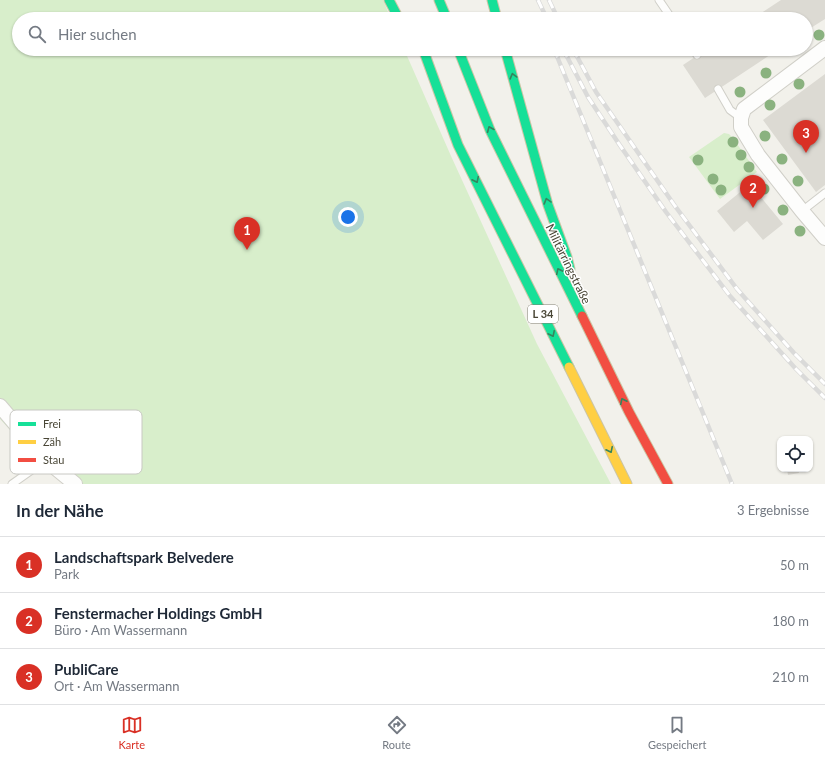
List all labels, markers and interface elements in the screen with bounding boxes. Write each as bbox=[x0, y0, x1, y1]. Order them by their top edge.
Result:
search box bbox=[12, 12, 813, 56]
icon: search bbox=[26, 23, 48, 45]
text: Hier suchen bbox=[58, 25, 137, 43]
one-way arrow bbox=[509, 72, 517, 79]
pin: 3 bbox=[793, 120, 819, 153]
one-way arrow bbox=[486, 126, 494, 133]
one-way arrow bbox=[471, 175, 478, 183]
pin: 2 bbox=[740, 175, 766, 208]
one-way arrow bbox=[543, 198, 552, 205]
your location bbox=[338, 207, 358, 227]
pin: 1 bbox=[234, 217, 260, 250]
street label: Militärringstraße bbox=[543, 221, 594, 306]
one-way arrow bbox=[556, 268, 564, 276]
road number: L 34 bbox=[528, 305, 558, 323]
one-way arrow bbox=[547, 329, 555, 337]
one-way arrow bbox=[620, 397, 628, 405]
legend bbox=[10, 410, 142, 474]
text: Frei bbox=[43, 417, 61, 430]
text: Zäh bbox=[43, 435, 61, 448]
map controls bbox=[777, 436, 813, 472]
button: locate bbox=[777, 436, 813, 472]
one-way arrow bbox=[605, 446, 613, 453]
text: Stau bbox=[43, 453, 64, 466]
text: In der Nähe bbox=[16, 500, 104, 521]
text: 3 Ergebnisse bbox=[737, 502, 809, 518]
text: Landschaftspark Belvedere bbox=[54, 548, 234, 566]
text: 1 bbox=[25, 557, 33, 573]
text: 50 m bbox=[780, 557, 809, 573]
text: Park bbox=[54, 566, 79, 582]
text: Fenstermacher Holdings GmbH bbox=[54, 604, 263, 622]
text: 2 bbox=[25, 613, 33, 629]
text: 180 m bbox=[772, 613, 809, 629]
text: Büro · Am Wassermann bbox=[54, 622, 187, 638]
text: PubliCare bbox=[54, 660, 119, 678]
text: 3 bbox=[25, 669, 33, 685]
text: 210 m bbox=[772, 669, 809, 685]
text: Ort · Am Wassermann bbox=[54, 678, 180, 694]
tab: Karte bbox=[119, 714, 145, 751]
tab: Route bbox=[382, 714, 411, 751]
tab: Gespeichert bbox=[648, 714, 706, 751]

